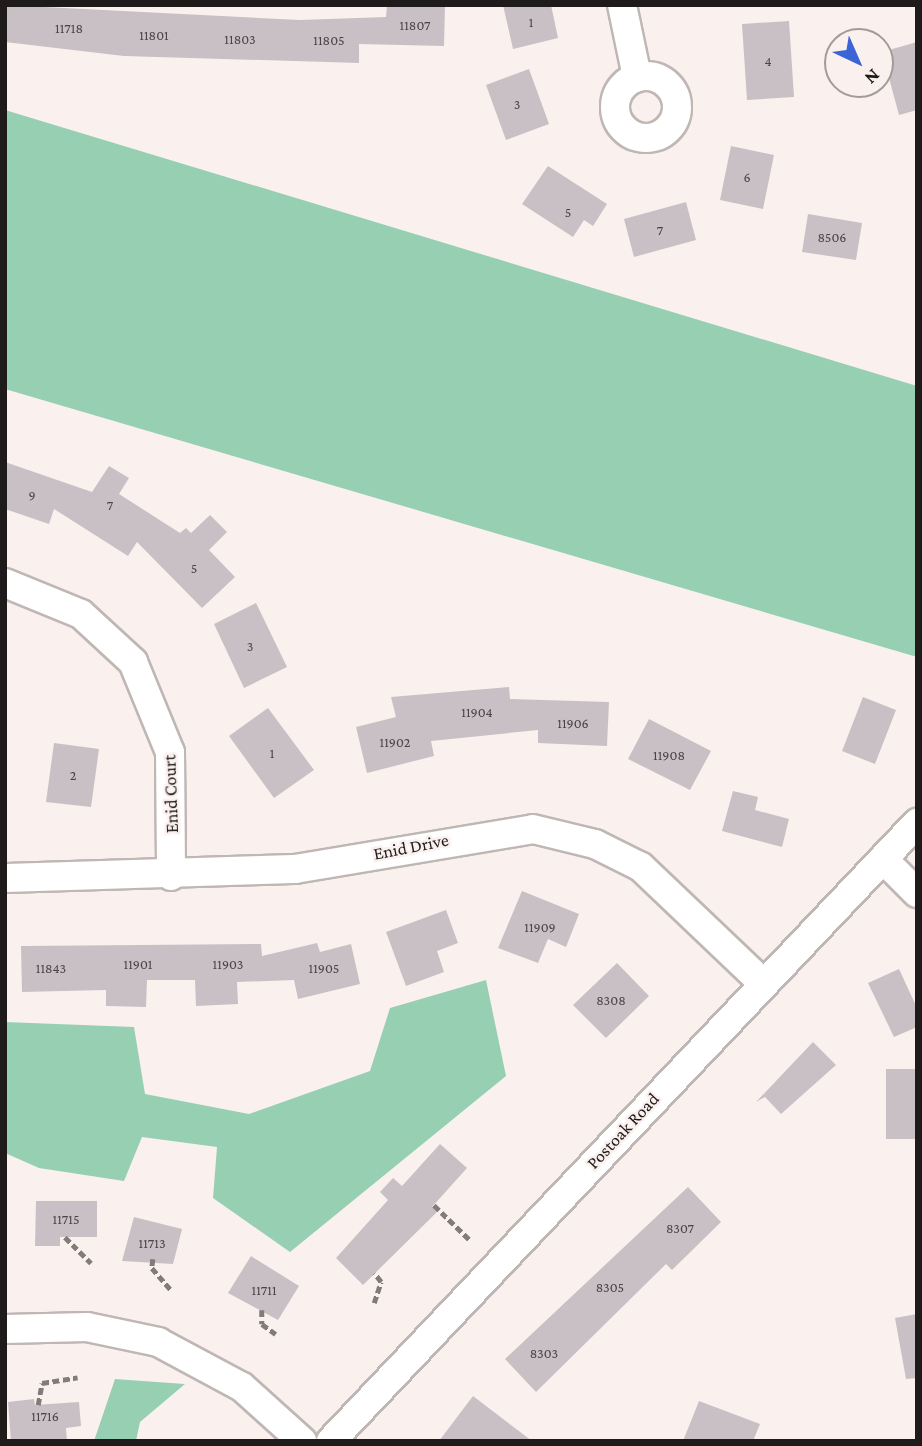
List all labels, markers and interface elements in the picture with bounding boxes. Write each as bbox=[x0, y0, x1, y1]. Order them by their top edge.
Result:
house number: 1 bbox=[529, 14, 533, 30]
house number: 11807 bbox=[400, 17, 430, 33]
house number: 11718 bbox=[55, 20, 83, 36]
house number: 11801 bbox=[139, 27, 169, 43]
north arrow bbox=[824, 28, 894, 98]
house number: 11803 bbox=[224, 31, 256, 47]
house number: 11805 bbox=[313, 32, 345, 48]
house number: 4 bbox=[764, 53, 772, 69]
text: N bbox=[861, 65, 885, 89]
house number: 3 bbox=[514, 96, 520, 112]
house number: 6 bbox=[743, 169, 751, 185]
house number: 5 bbox=[565, 204, 571, 220]
house number: 7 bbox=[657, 222, 663, 238]
house number: 8506 bbox=[818, 229, 846, 245]
house number: 9 bbox=[28, 487, 36, 503]
house number: 7 bbox=[107, 497, 113, 513]
house number: 5 bbox=[191, 560, 197, 576]
house number: 3 bbox=[247, 638, 253, 654]
house number: 11904 bbox=[461, 704, 493, 720]
house number: 11906 bbox=[557, 715, 589, 731]
house number: 11902 bbox=[380, 734, 410, 750]
house number: 1 bbox=[270, 745, 274, 761]
house number: 11908 bbox=[653, 747, 685, 763]
street label: Enid Court bbox=[159, 754, 183, 834]
house number: 2 bbox=[70, 767, 76, 783]
street label: Enid Drive bbox=[372, 829, 450, 865]
house number: 11909 bbox=[524, 919, 556, 935]
house number: 11901 bbox=[124, 956, 152, 972]
house number: 11903 bbox=[213, 956, 243, 972]
house number: 11843 bbox=[36, 960, 66, 976]
house number: 11905 bbox=[309, 960, 339, 976]
house number: 8308 bbox=[596, 992, 626, 1008]
street label: Postoak Road bbox=[582, 1088, 664, 1174]
house number: 11715 bbox=[52, 1211, 80, 1227]
house number: 8307 bbox=[666, 1220, 694, 1236]
house number: 11713 bbox=[138, 1235, 166, 1251]
house number: 8305 bbox=[596, 1279, 624, 1295]
house number: 11711 bbox=[251, 1282, 277, 1298]
house number: 8303 bbox=[530, 1345, 558, 1361]
house number: 11716 bbox=[31, 1408, 59, 1424]

